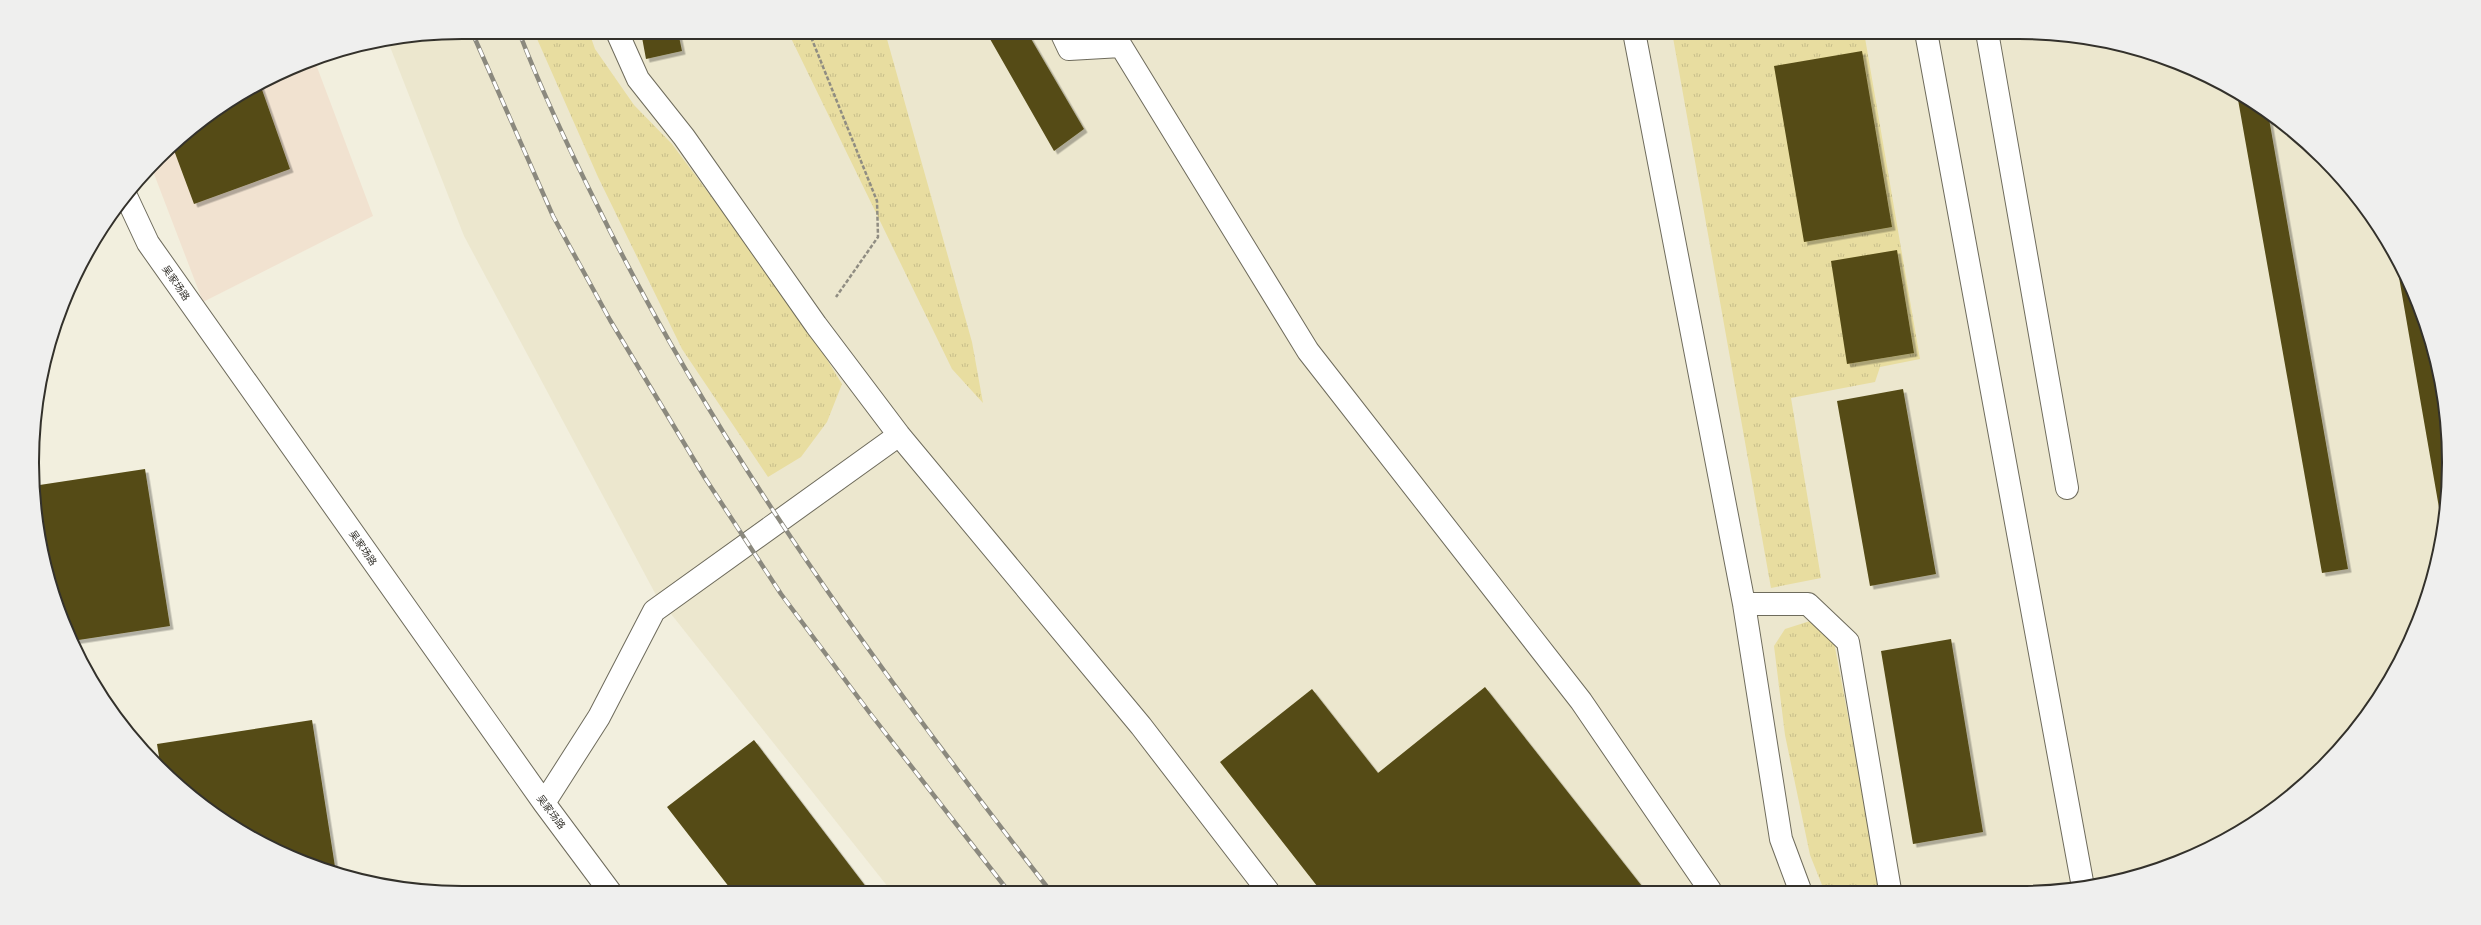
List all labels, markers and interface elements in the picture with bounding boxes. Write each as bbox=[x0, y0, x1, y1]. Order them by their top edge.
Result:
street label: 吴家场路 bbox=[160, 263, 192, 303]
street label: 吴家场路 bbox=[347, 528, 379, 568]
street label: 吴家场路 bbox=[535, 793, 567, 831]

